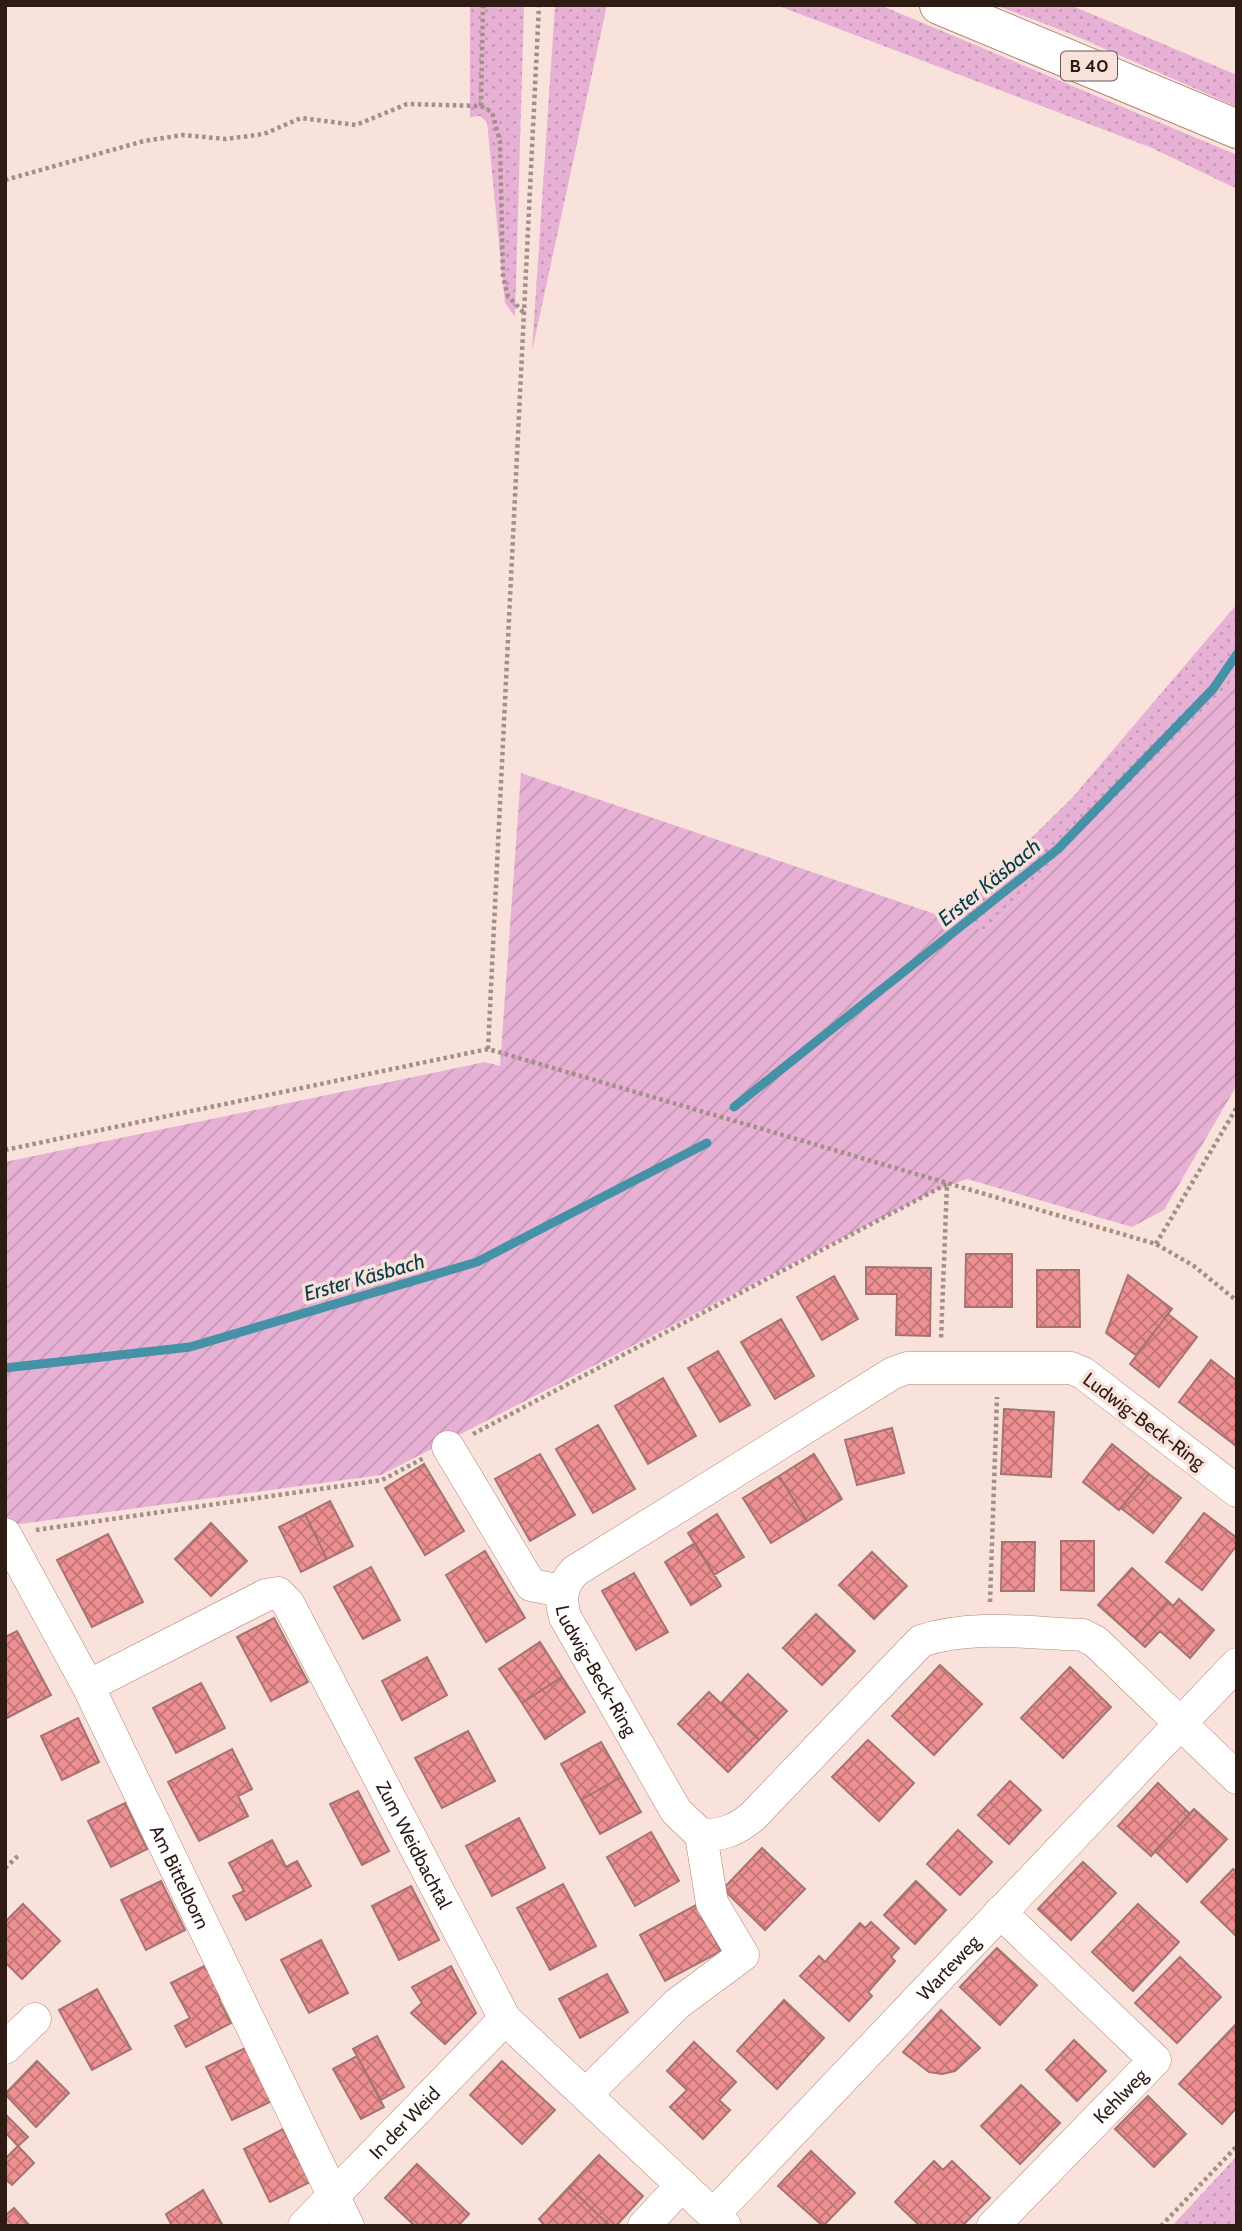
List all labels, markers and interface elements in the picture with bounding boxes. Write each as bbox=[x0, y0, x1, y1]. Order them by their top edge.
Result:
road number: B 40 bbox=[1061, 52, 1117, 80]
water label: Erster Käsbach bbox=[933, 833, 1045, 931]
water label: Erster Käsbach bbox=[301, 1248, 427, 1306]
street label: Ludwig-Beck-Ring bbox=[1079, 1368, 1210, 1475]
street label: Ludwig-Beck-Ring bbox=[551, 1603, 642, 1740]
street label: Zum Weidbachtal bbox=[371, 1777, 457, 1913]
street label: Am Bittelborn bbox=[145, 1821, 215, 1933]
street label: Warteweg bbox=[912, 1930, 985, 2005]
street label: Kehlweg bbox=[1088, 2063, 1152, 2128]
street label: In der Weid bbox=[364, 2082, 445, 2164]

